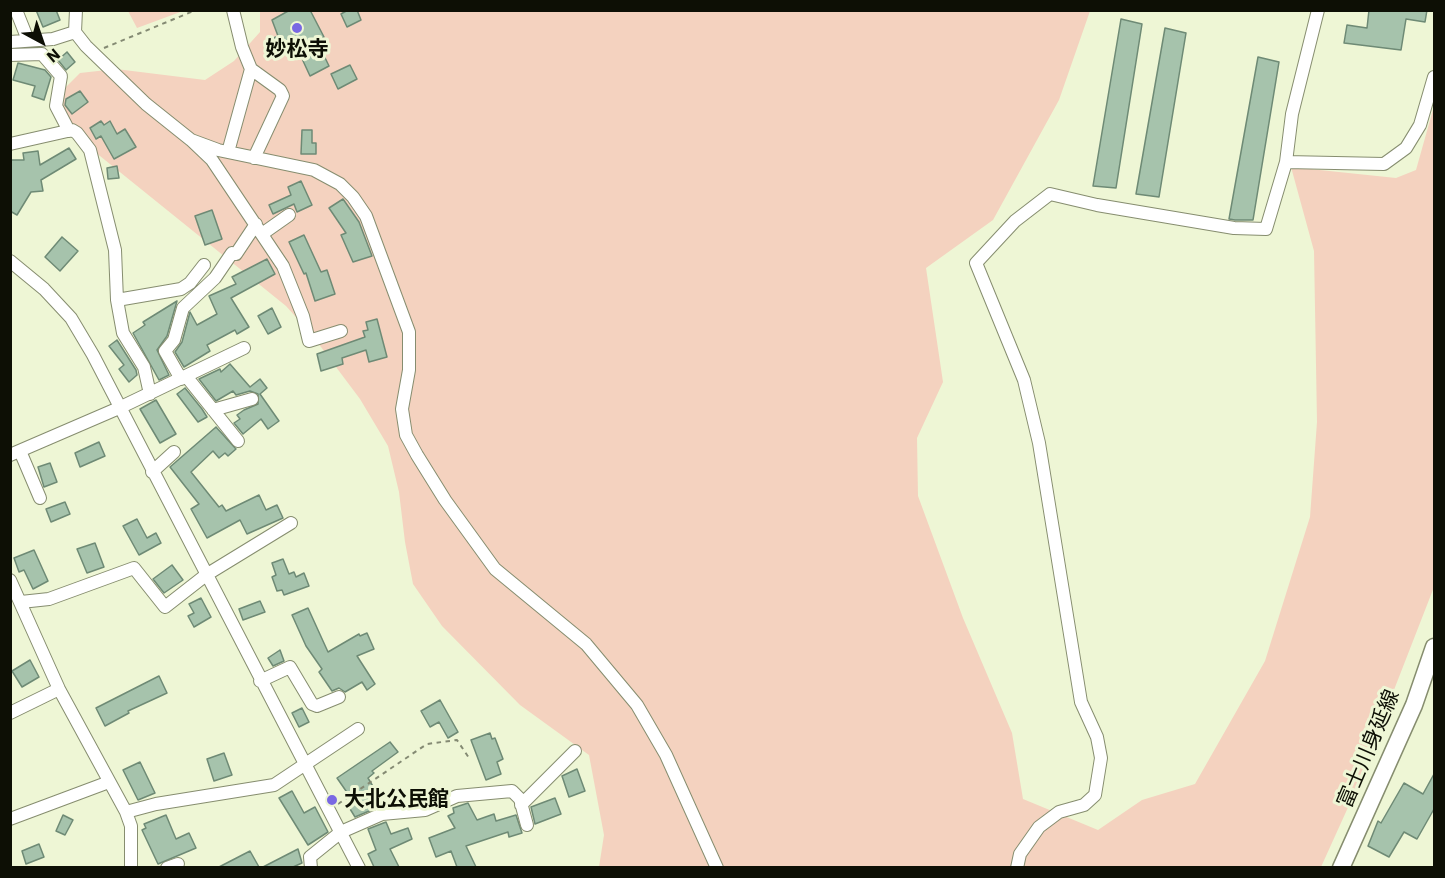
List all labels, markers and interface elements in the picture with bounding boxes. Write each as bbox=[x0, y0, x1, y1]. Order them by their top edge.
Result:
north arrow bbox=[12, 12, 72, 72]
marker: 妙松寺 bbox=[290, 21, 304, 35]
place label: 妙松寺 bbox=[266, 37, 328, 63]
text: N bbox=[43, 44, 64, 67]
street label: 富士川身延線 bbox=[1333, 686, 1405, 812]
place label: 大北公民館 bbox=[344, 787, 449, 813]
marker: 大北公民館 bbox=[325, 793, 339, 807]

